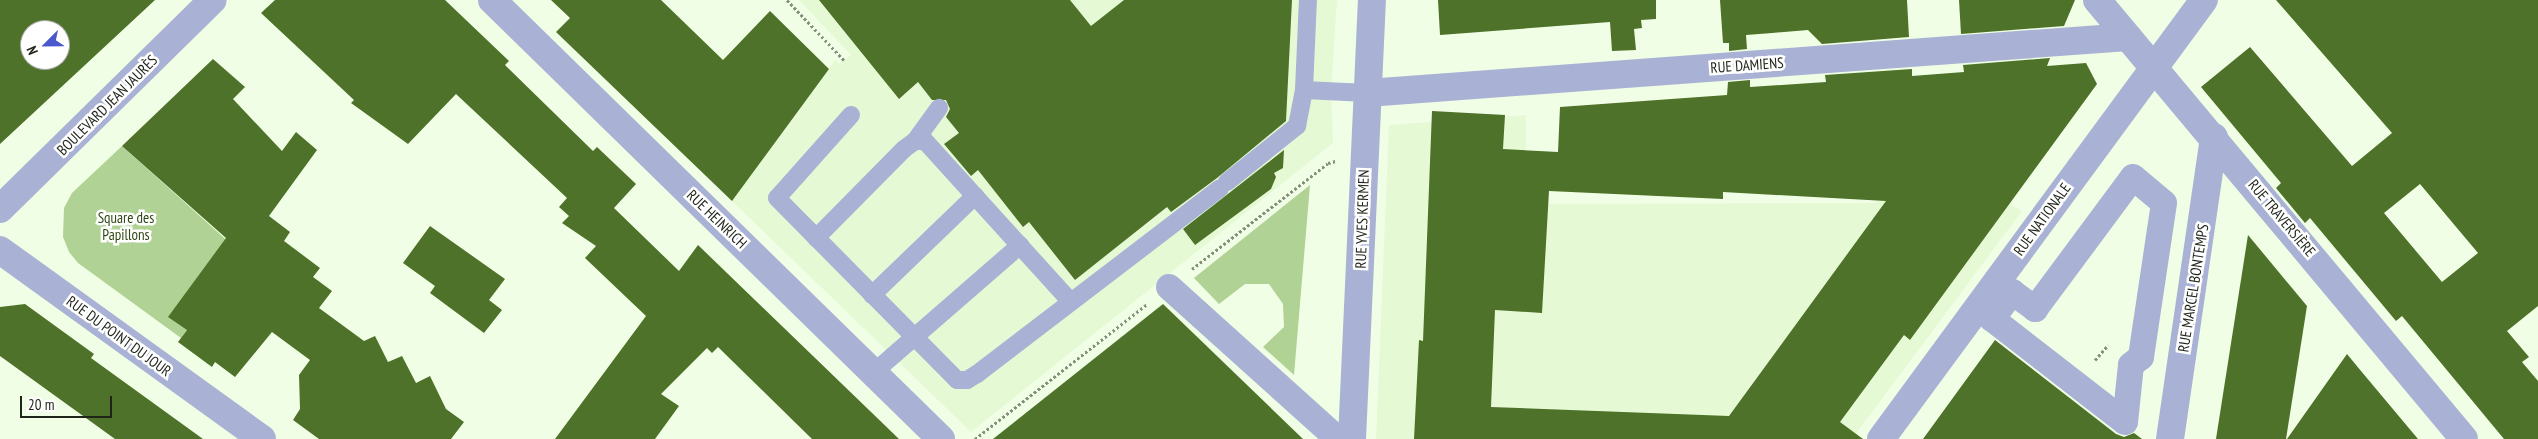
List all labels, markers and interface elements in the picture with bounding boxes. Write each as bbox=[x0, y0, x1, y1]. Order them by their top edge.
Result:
north arrow bbox=[20, 20, 70, 70]
text: N bbox=[22, 43, 42, 57]
street label: BOULEVARD JEAN JAURÈS bbox=[53, 51, 161, 159]
street label: RUE DAMIENS bbox=[1710, 53, 1784, 77]
street label: RUE YVES KERMEN bbox=[1351, 169, 1373, 269]
street label: RUE TRAVERSIÈRE bbox=[2244, 176, 2320, 260]
street label: RUE NATIONALE bbox=[2010, 179, 2074, 259]
street label: RUE HEINRICH bbox=[683, 186, 751, 252]
park label: Square des Papillons bbox=[98, 208, 154, 243]
street label: RUE MARCEL BONTEMPS bbox=[2174, 222, 2212, 354]
street label: RUE DU POINT DU JOUR bbox=[63, 292, 175, 380]
scale bar bbox=[22, 386, 115, 418]
text: 20 m bbox=[28, 395, 54, 414]

